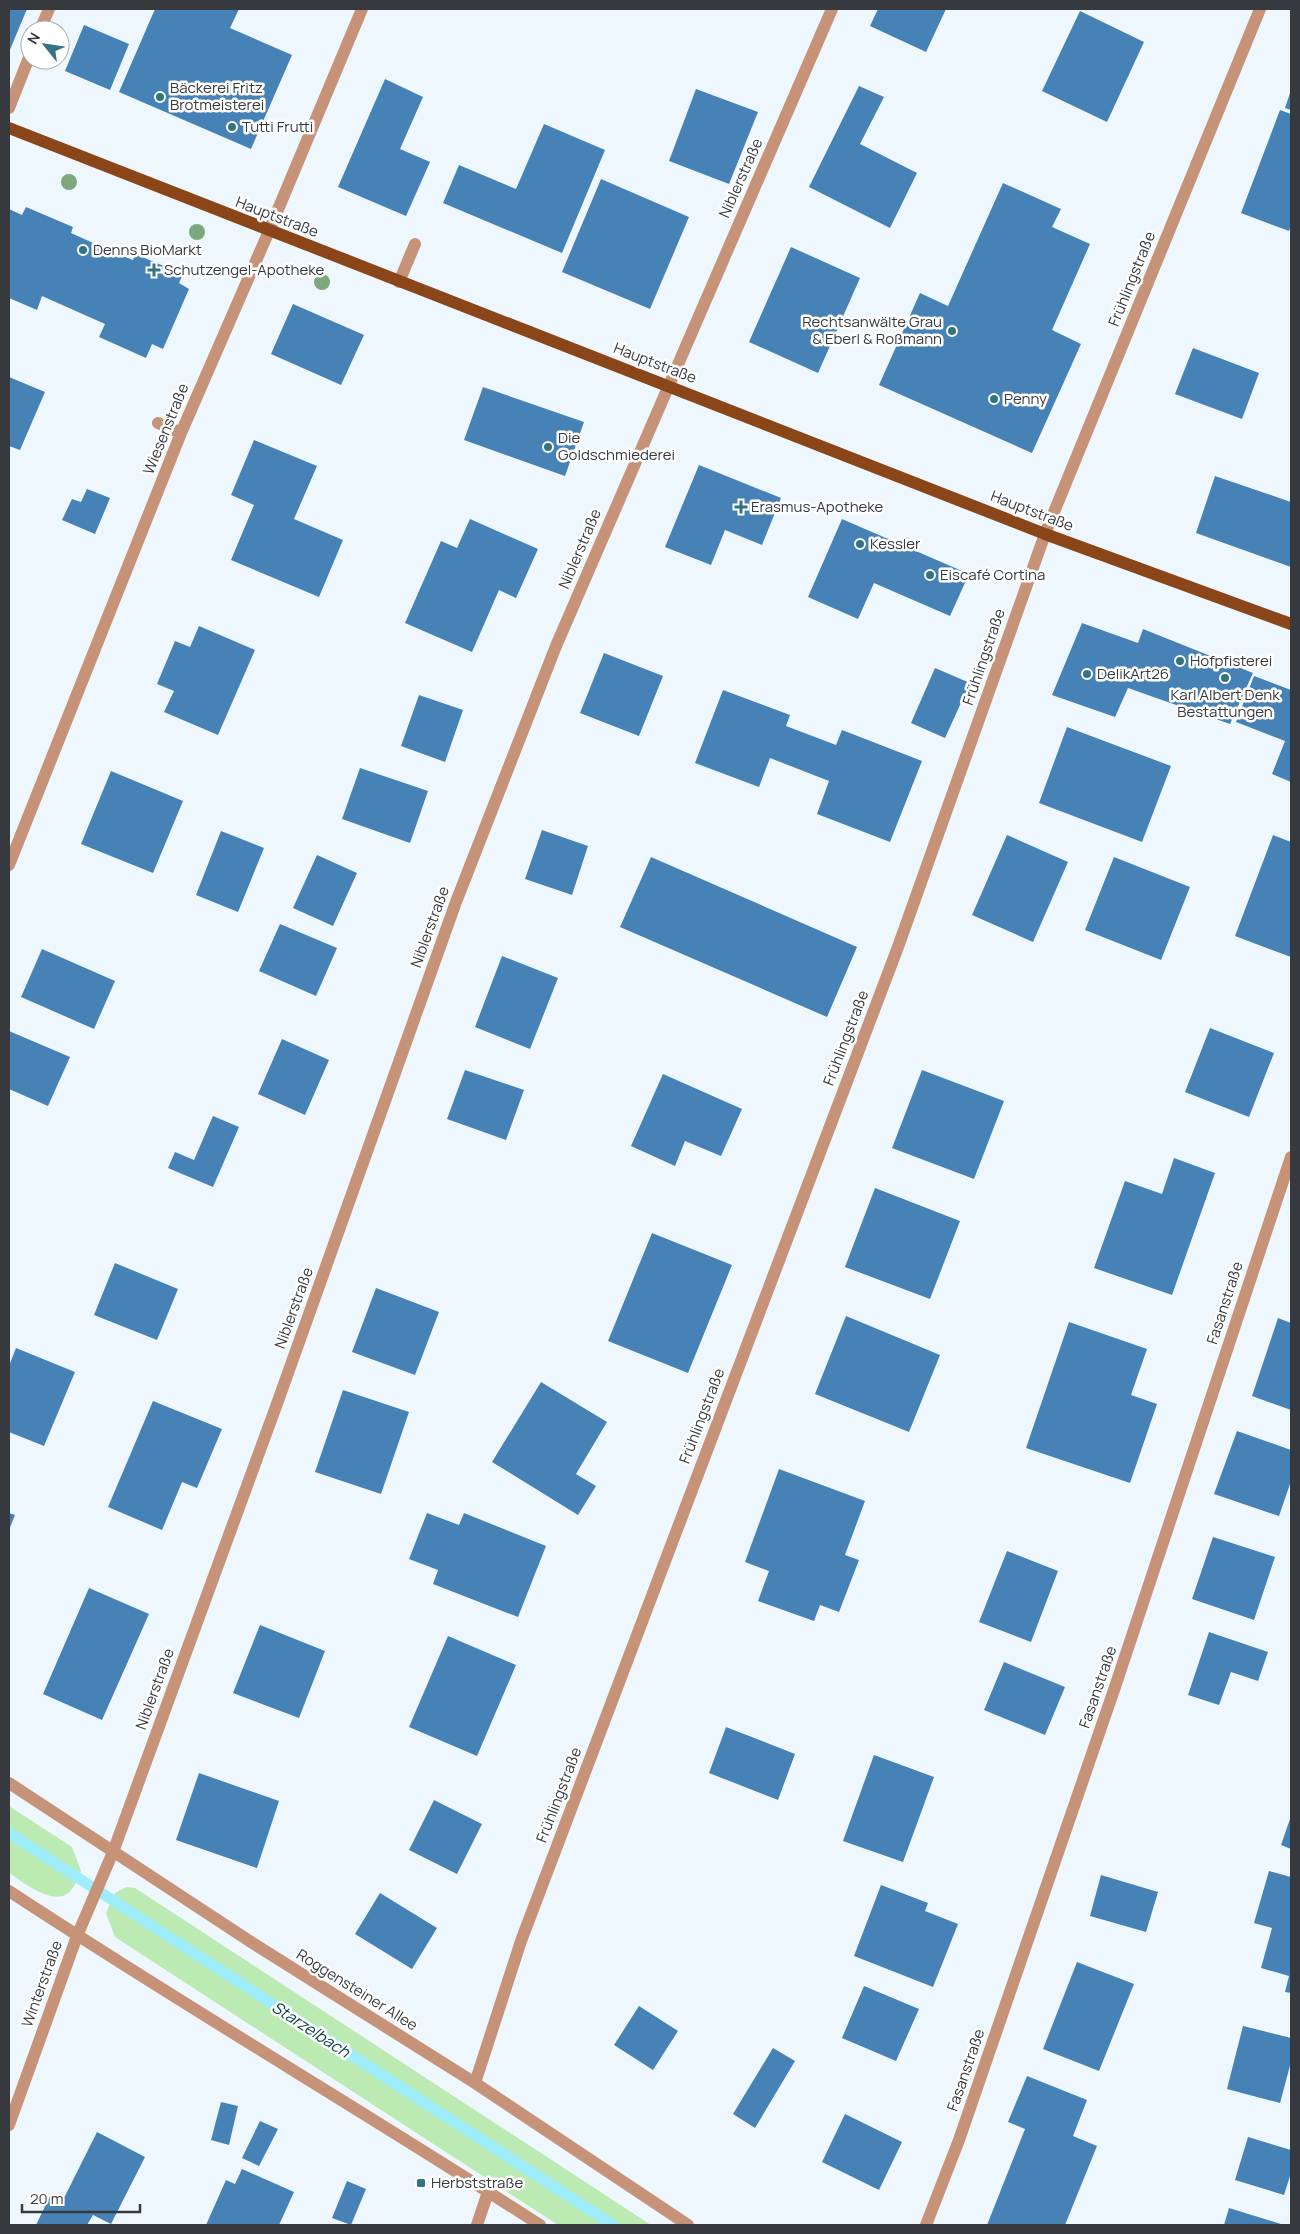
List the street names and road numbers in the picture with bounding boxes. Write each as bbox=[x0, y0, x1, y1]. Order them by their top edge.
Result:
street label: Niblerstraße bbox=[714, 134, 768, 221]
street label: Hauptstraße bbox=[233, 191, 322, 242]
street label: Frühlingstraße bbox=[1103, 228, 1160, 329]
street label: Hauptstraße bbox=[611, 337, 700, 388]
street label: Wiesenstraße bbox=[138, 380, 193, 477]
street label: Hauptstraße bbox=[988, 485, 1077, 536]
street label: Niblerstraße bbox=[553, 505, 606, 592]
street label: Frühlingstraße bbox=[957, 606, 1010, 708]
street label: Niblerstraße bbox=[405, 883, 454, 970]
street label: Frühlingstraße bbox=[818, 987, 873, 1089]
street label: Fasanstraße bbox=[1201, 1259, 1248, 1347]
street label: Niblerstraße bbox=[269, 1264, 318, 1351]
street label: Frühlingstraße bbox=[674, 1365, 729, 1467]
street label: Fasanstraße bbox=[1074, 1643, 1121, 1731]
street label: Niblerstraße bbox=[130, 1645, 179, 1732]
street label: Frühlingstraße bbox=[531, 1744, 586, 1846]
street label: Winterstraße bbox=[16, 1937, 67, 2030]
street label: Roggensteiner Allee bbox=[293, 1944, 422, 2036]
street label: Fasanstraße bbox=[942, 2026, 989, 2114]

